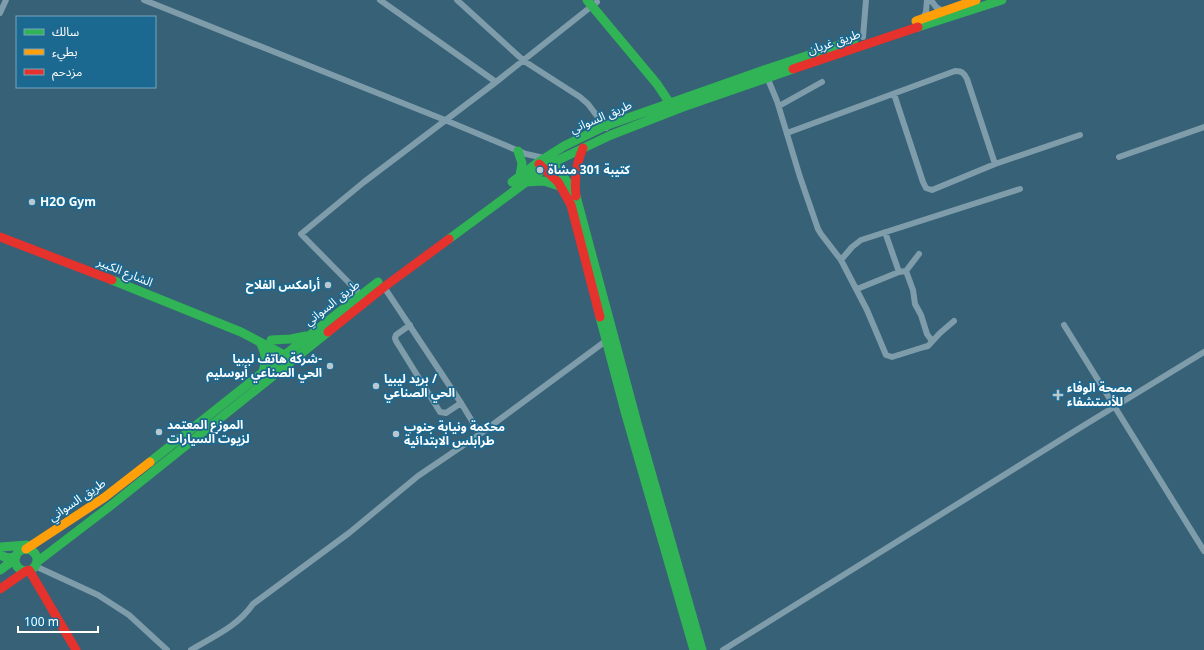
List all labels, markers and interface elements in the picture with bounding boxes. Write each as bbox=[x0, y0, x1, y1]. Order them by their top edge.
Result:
legend bbox=[16, 16, 156, 88]
text: سالك bbox=[52, 23, 79, 40]
street label: طريق غريان bbox=[805, 25, 862, 58]
text: بطيء bbox=[52, 43, 78, 62]
text: مزدحم bbox=[52, 63, 82, 81]
street label: طريق السواني bbox=[567, 96, 635, 139]
place label: كتيبة 301 مشاة bbox=[548, 161, 631, 178]
marker: كتيبة 301 مشاة bbox=[535, 165, 545, 175]
place label: H2O Gym bbox=[40, 193, 96, 210]
marker: H2O Gym bbox=[27, 197, 37, 207]
street label: الشارع الكبير bbox=[93, 252, 156, 291]
place label: أرامكس الفلاح bbox=[246, 276, 320, 294]
street label: طريق السواني bbox=[301, 276, 364, 331]
marker: أرامكس الفلاح bbox=[323, 280, 333, 290]
place label: شركة هاتف ليبيا- الحي الصناعي أبوسليم bbox=[206, 350, 322, 383]
marker: شركة هاتف ليبيا- الحي الصناعي أبوسليم bbox=[325, 361, 335, 371]
place label: بريد ليبيا / الحي الصناعي bbox=[384, 370, 455, 403]
place label: مصحة الوفاء للأستشفاء bbox=[1067, 379, 1132, 410]
marker: بريد ليبيا / الحي الصناعي bbox=[371, 381, 381, 391]
marker: مصحة الوفاء للأستشفاء bbox=[1052, 389, 1064, 401]
place label: الموزع المعتمد لزيوت السيارات bbox=[167, 416, 250, 447]
place label: محكمة ونيابة جنوب طرابلس الابتدائية bbox=[404, 418, 505, 449]
marker: الموزع المعتمد لزيوت السيارات bbox=[154, 427, 164, 437]
marker: محكمة ونيابة جنوب طرابلس الابتدائية bbox=[391, 429, 401, 439]
street label: طريق السواني bbox=[45, 474, 110, 526]
scale bar bbox=[18, 608, 98, 634]
text: 100 m bbox=[24, 613, 59, 630]

